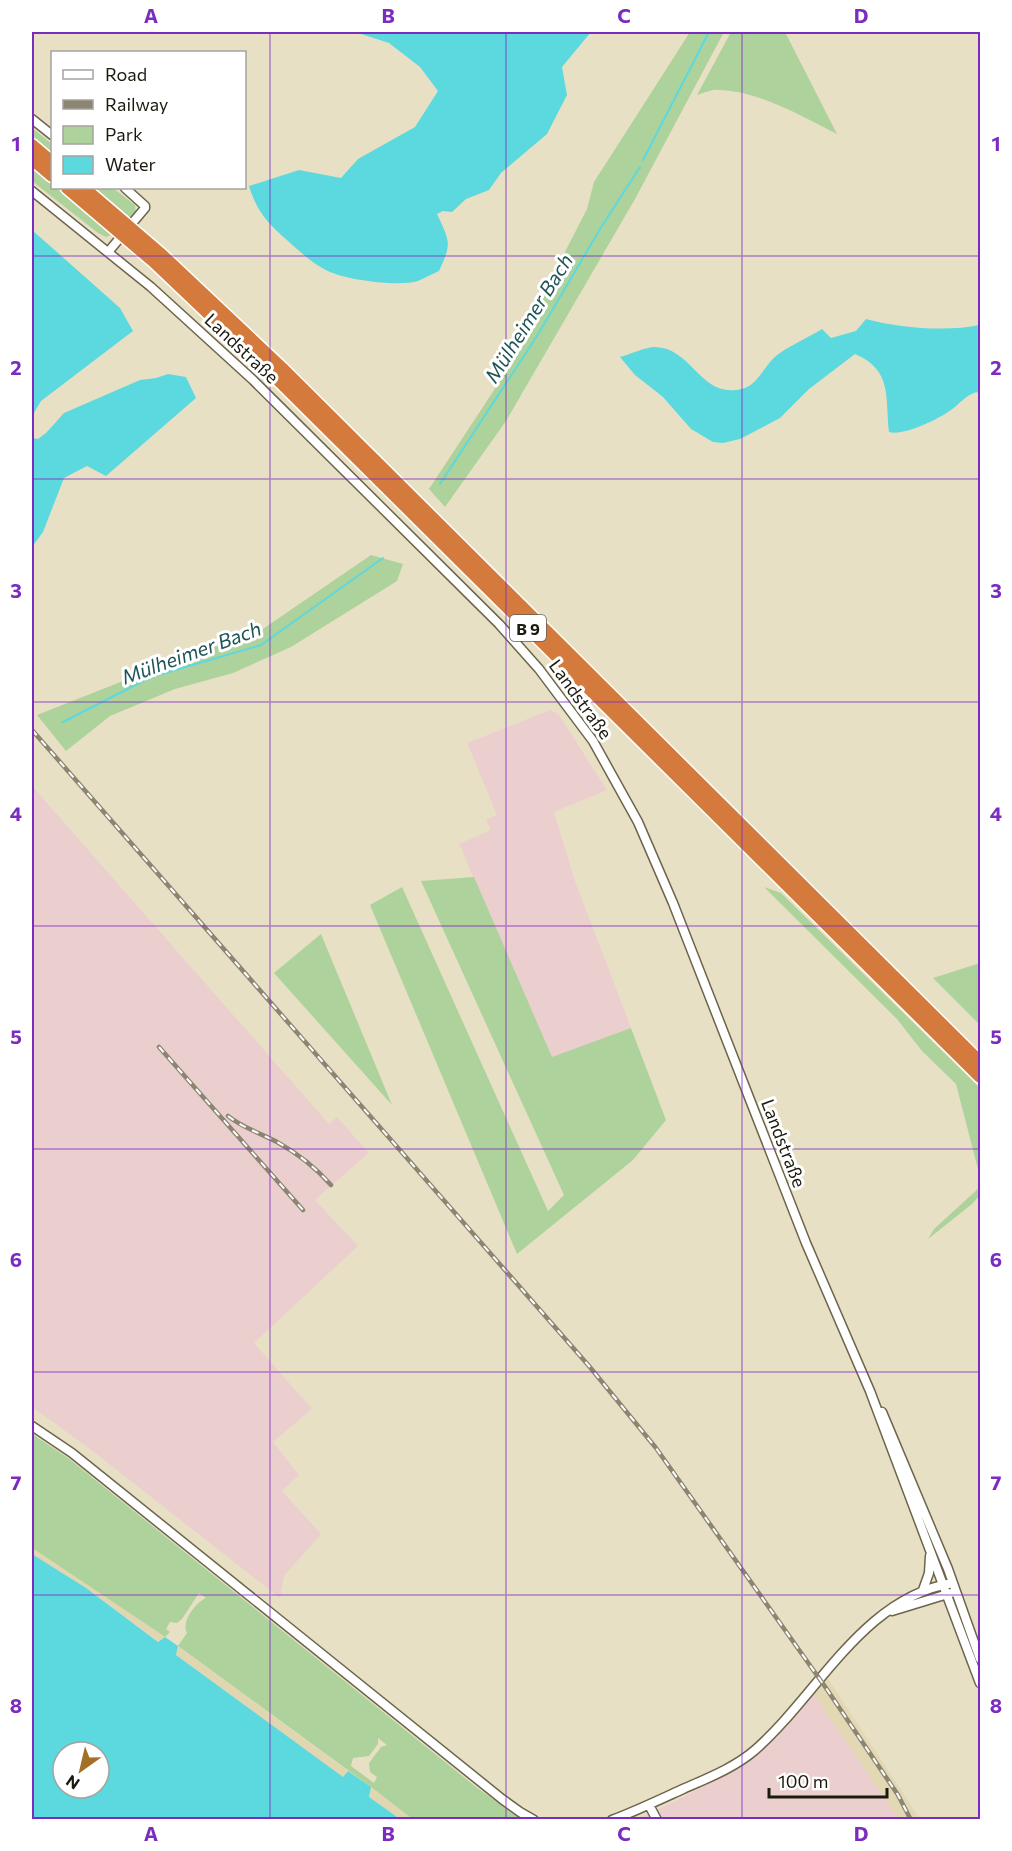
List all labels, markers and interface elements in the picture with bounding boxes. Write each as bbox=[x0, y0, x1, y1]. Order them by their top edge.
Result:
text: A bbox=[144, 3, 158, 27]
text: B bbox=[381, 3, 395, 27]
text: C bbox=[617, 3, 631, 27]
text: D bbox=[854, 3, 868, 27]
legend bbox=[51, 51, 246, 189]
text: Road bbox=[105, 63, 147, 85]
text: Railway bbox=[105, 93, 168, 115]
text: Park bbox=[105, 123, 143, 145]
text: 1 bbox=[11, 131, 21, 155]
text: 1 bbox=[991, 131, 1001, 155]
text: Water bbox=[105, 153, 156, 175]
water label: Mülheimer Bach bbox=[479, 249, 577, 387]
street label: Landstraße bbox=[201, 308, 283, 388]
text: 2 bbox=[10, 355, 22, 379]
text: 2 bbox=[990, 355, 1002, 379]
text: 3 bbox=[10, 578, 22, 602]
text: 3 bbox=[990, 578, 1002, 602]
road number: B 9 bbox=[510, 615, 546, 641]
water label: Mülheimer Bach bbox=[118, 616, 264, 688]
street label: Landstraße bbox=[545, 655, 617, 743]
text: 4 bbox=[10, 801, 22, 825]
text: 4 bbox=[990, 801, 1002, 825]
text: 5 bbox=[10, 1024, 22, 1048]
text: 5 bbox=[990, 1024, 1002, 1048]
street label: Landstraße bbox=[757, 1096, 811, 1190]
text: 6 bbox=[10, 1247, 22, 1271]
text: 6 bbox=[990, 1247, 1002, 1271]
text: 7 bbox=[11, 1470, 22, 1494]
text: 7 bbox=[991, 1470, 1002, 1494]
text: 8 bbox=[10, 1693, 22, 1717]
text: 8 bbox=[990, 1693, 1002, 1717]
north arrow bbox=[51, 1740, 111, 1800]
scale bar bbox=[769, 1761, 888, 1799]
text: 100 m bbox=[778, 1770, 828, 1792]
text: N bbox=[62, 1772, 83, 1794]
text: A bbox=[144, 1821, 158, 1845]
text: B bbox=[381, 1821, 395, 1845]
text: C bbox=[617, 1821, 631, 1845]
text: D bbox=[854, 1821, 868, 1845]

